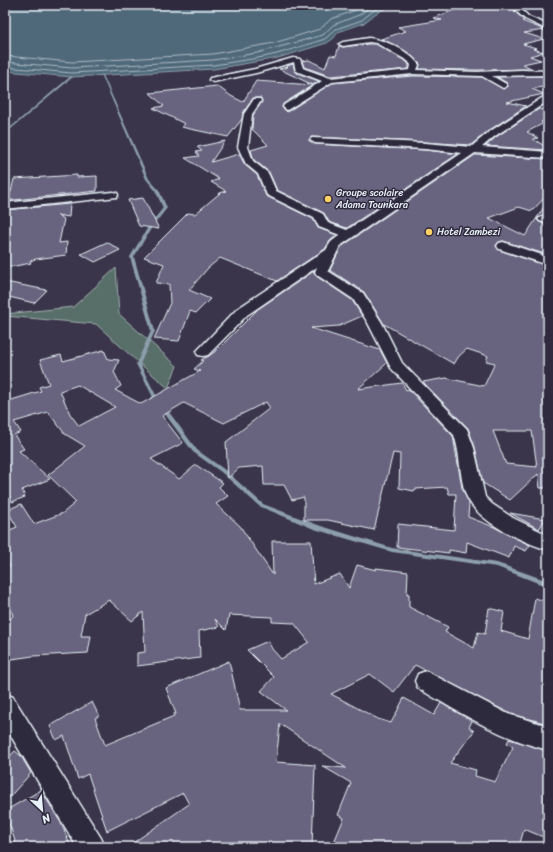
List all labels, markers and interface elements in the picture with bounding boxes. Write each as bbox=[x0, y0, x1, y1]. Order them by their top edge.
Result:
place label: Groupe scolaire Adama Tounkara bbox=[335, 184, 408, 214]
marker: Groupe scolaire Adama Tounkara bbox=[323, 194, 333, 204]
place label: Hotel Zambezi bbox=[437, 223, 501, 241]
marker: Hotel Zambezi bbox=[424, 227, 434, 237]
north arrow bbox=[22, 790, 62, 830]
text: N bbox=[38, 808, 55, 829]

